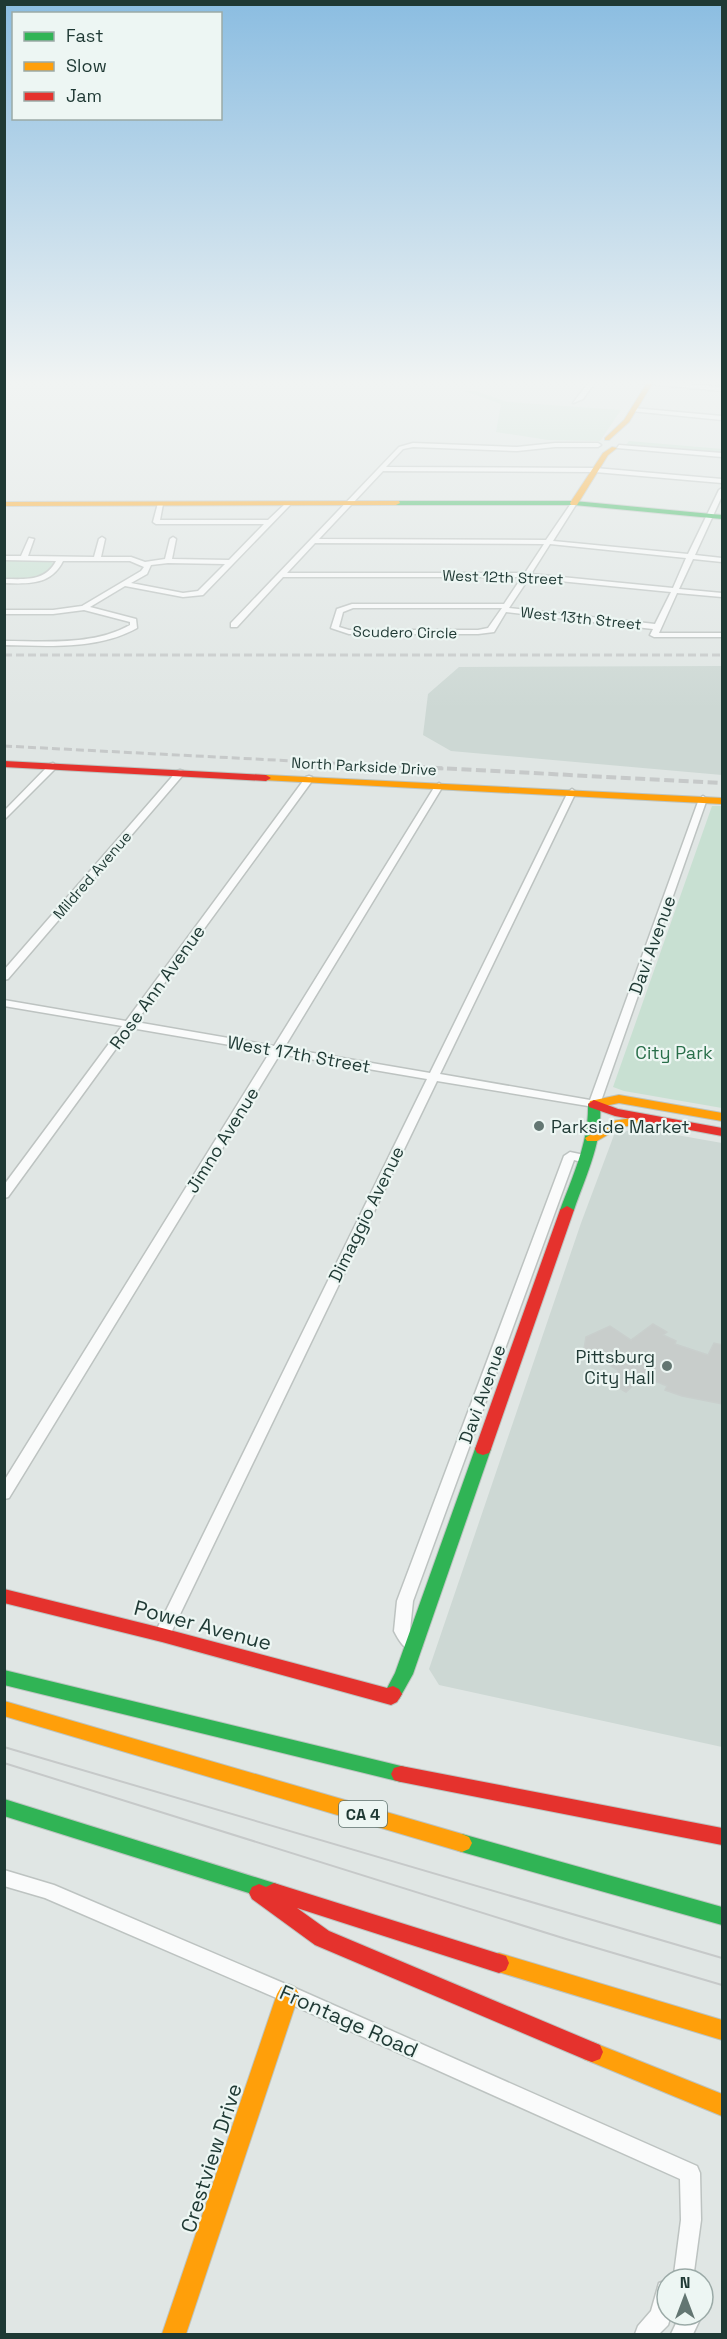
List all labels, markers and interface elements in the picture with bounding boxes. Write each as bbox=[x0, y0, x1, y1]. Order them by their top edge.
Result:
legend bbox=[12, 12, 222, 120]
text: Fast bbox=[66, 24, 103, 47]
text: Slow bbox=[66, 54, 107, 77]
text: Jam bbox=[66, 84, 102, 107]
street label: West 12th Street bbox=[442, 565, 564, 589]
street label: West 13th Street bbox=[520, 602, 642, 634]
street label: Scudero Circle bbox=[353, 622, 458, 642]
street label: North Parkside Drive bbox=[291, 753, 437, 779]
street label: Mildred Avenue bbox=[49, 827, 136, 923]
street label: Davi Avenue bbox=[623, 892, 681, 998]
street label: Rose Ann Avenue bbox=[104, 920, 210, 1054]
street label: West 17th Street bbox=[226, 1030, 372, 1078]
park label: City Park bbox=[635, 1041, 713, 1064]
street label: Jimno Avenue bbox=[180, 1083, 264, 1197]
place label: Parkside Market bbox=[551, 1115, 689, 1138]
marker: Parkside Market bbox=[532, 1119, 546, 1133]
street label: Dimaggio Avenue bbox=[323, 1142, 409, 1286]
street label: Davi Avenue bbox=[453, 1341, 511, 1447]
place label: Pittsburg City Hall bbox=[576, 1345, 655, 1389]
marker: Pittsburg City Hall bbox=[660, 1359, 674, 1373]
street label: Power Avenue bbox=[131, 1594, 275, 1656]
road number: CA 4 bbox=[339, 1801, 387, 1827]
street label: Frontage Road bbox=[276, 1978, 422, 2064]
street label: Crestview Drive bbox=[174, 2080, 248, 2236]
north arrow bbox=[655, 2267, 715, 2327]
text: N bbox=[680, 2272, 690, 2293]

